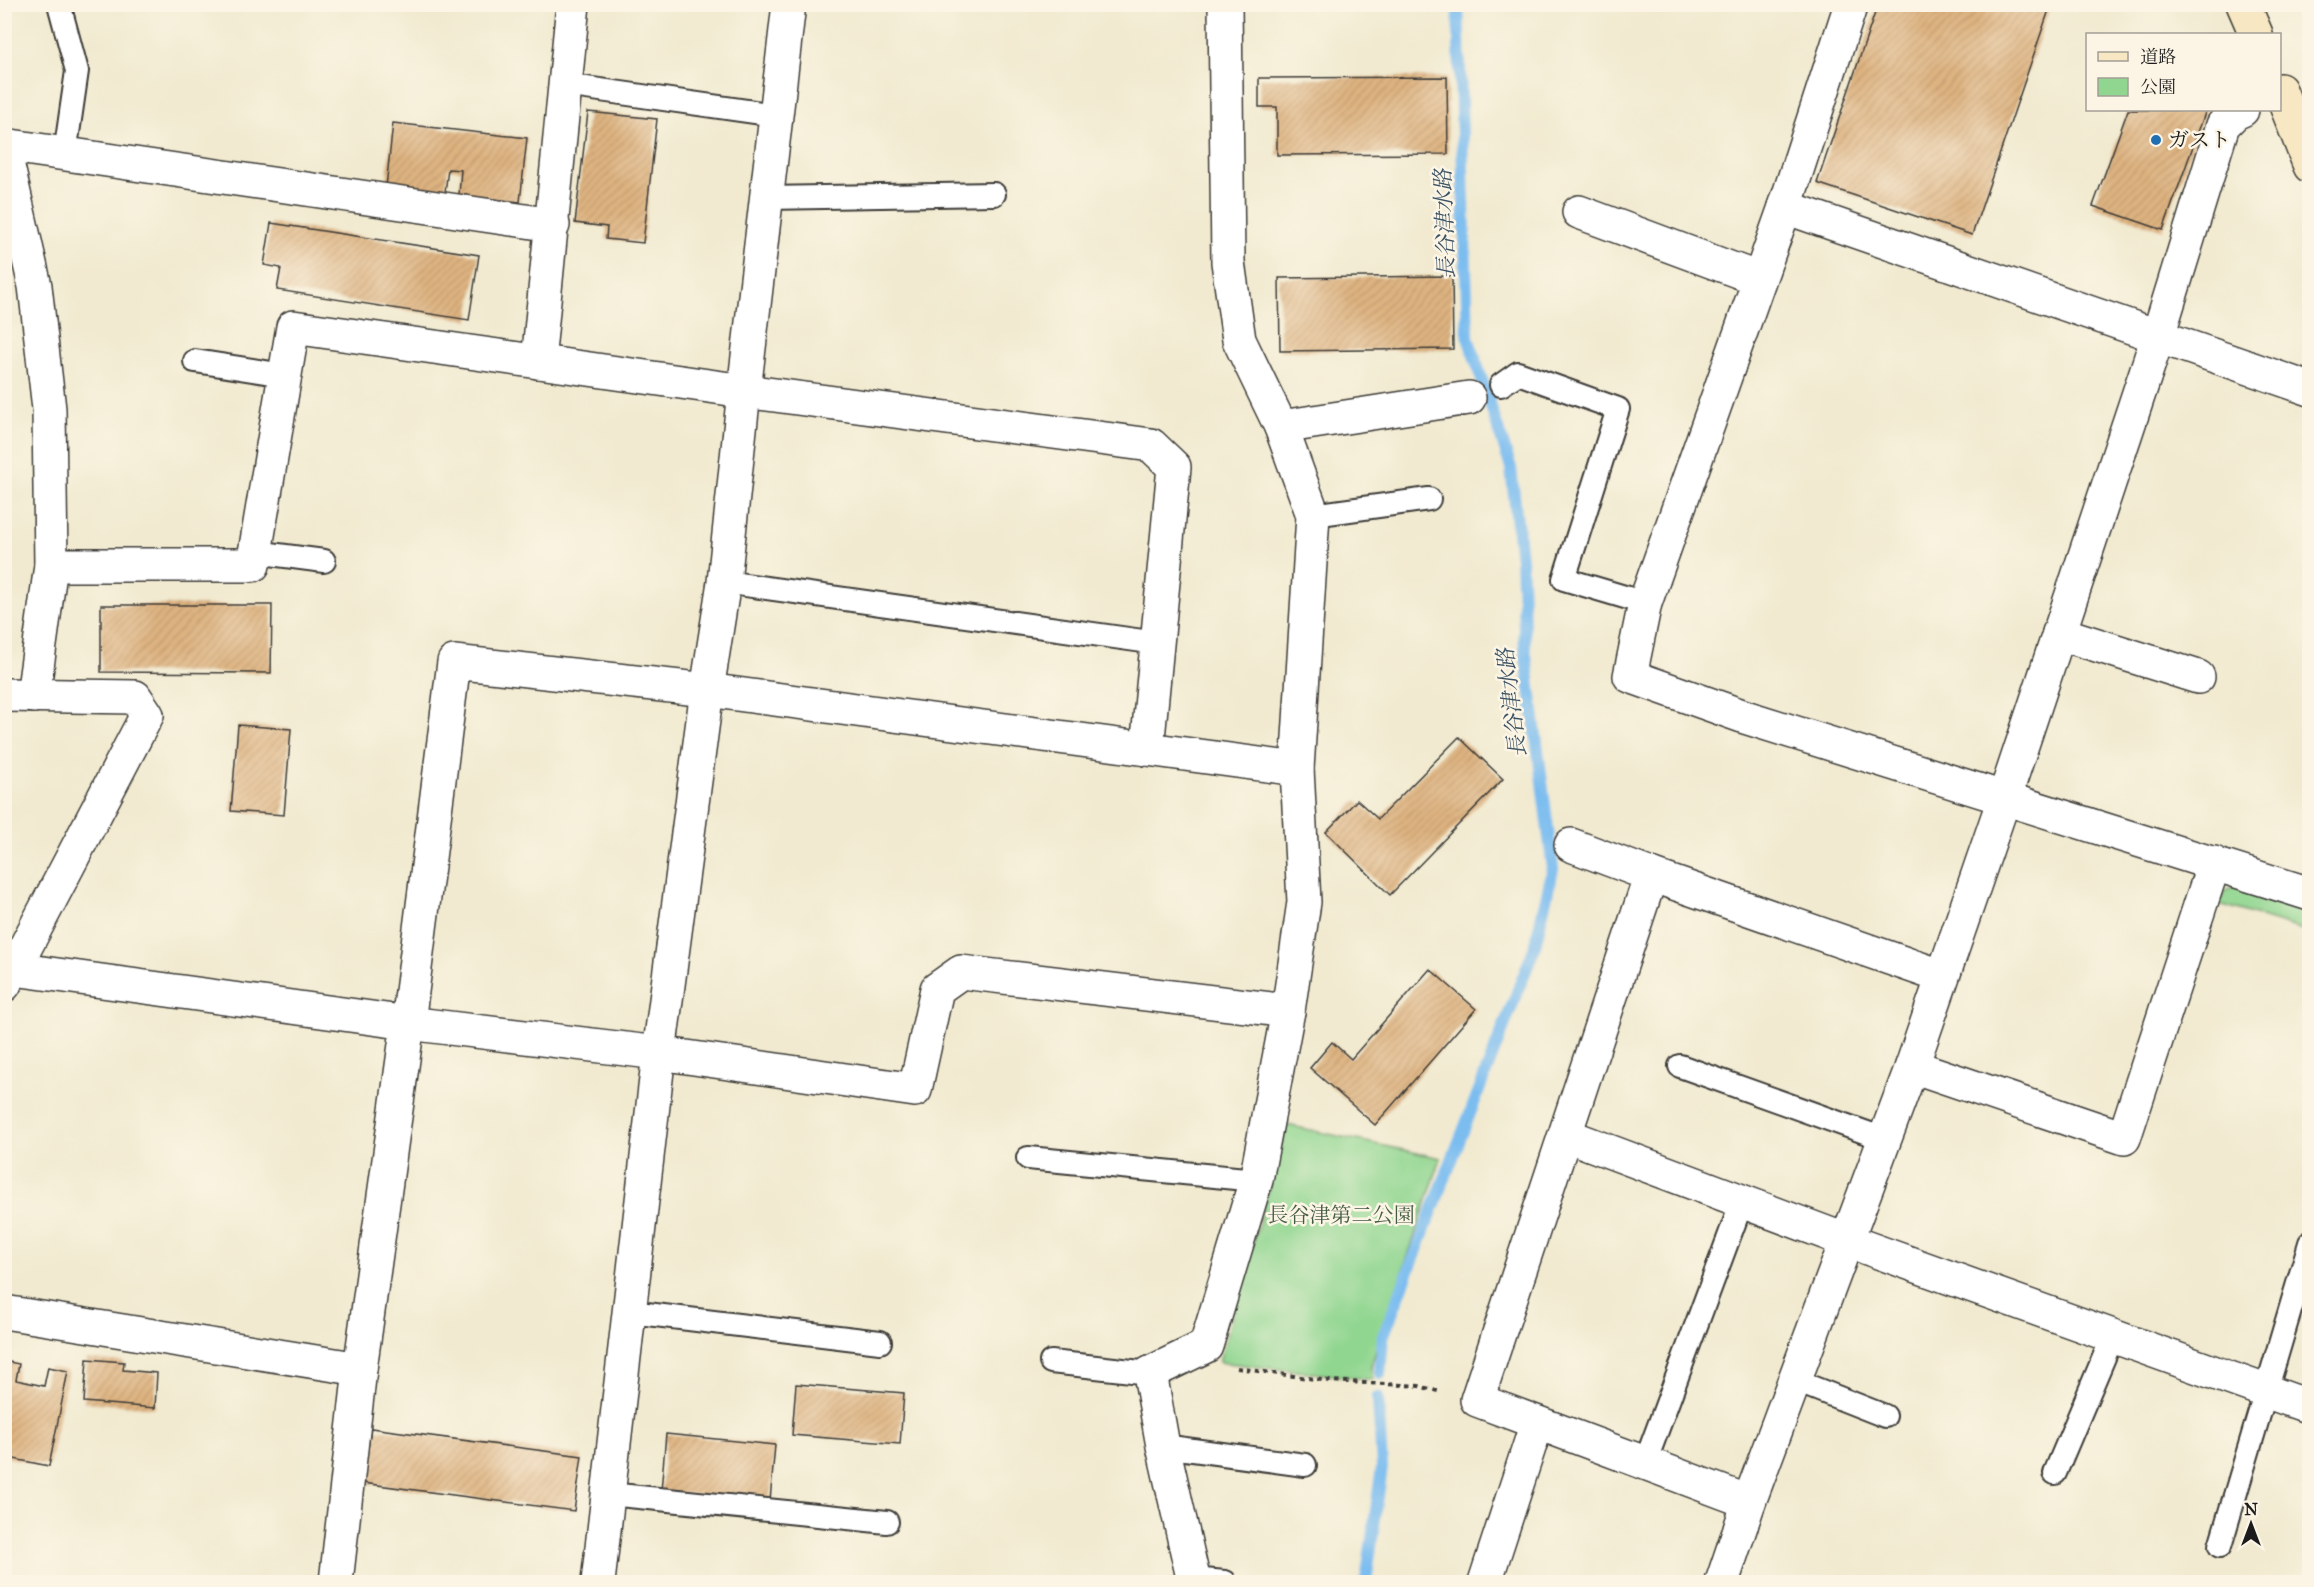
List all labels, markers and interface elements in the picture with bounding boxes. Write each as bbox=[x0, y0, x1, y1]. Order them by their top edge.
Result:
legend bbox=[2086, 33, 2281, 111]
text: 道路 bbox=[2140, 46, 2176, 68]
text: 公園 bbox=[2140, 76, 2176, 98]
place label: ガスト bbox=[2168, 127, 2231, 153]
marker: ガスト bbox=[2149, 133, 2163, 147]
water label: 長谷津水路 bbox=[1429, 167, 1460, 279]
water label: 長谷津水路 bbox=[1491, 645, 1532, 759]
park label: 長谷津第二公園 bbox=[1268, 1202, 1415, 1228]
north arrow bbox=[2221, 1494, 2281, 1554]
text: N bbox=[2244, 1500, 2258, 1519]

